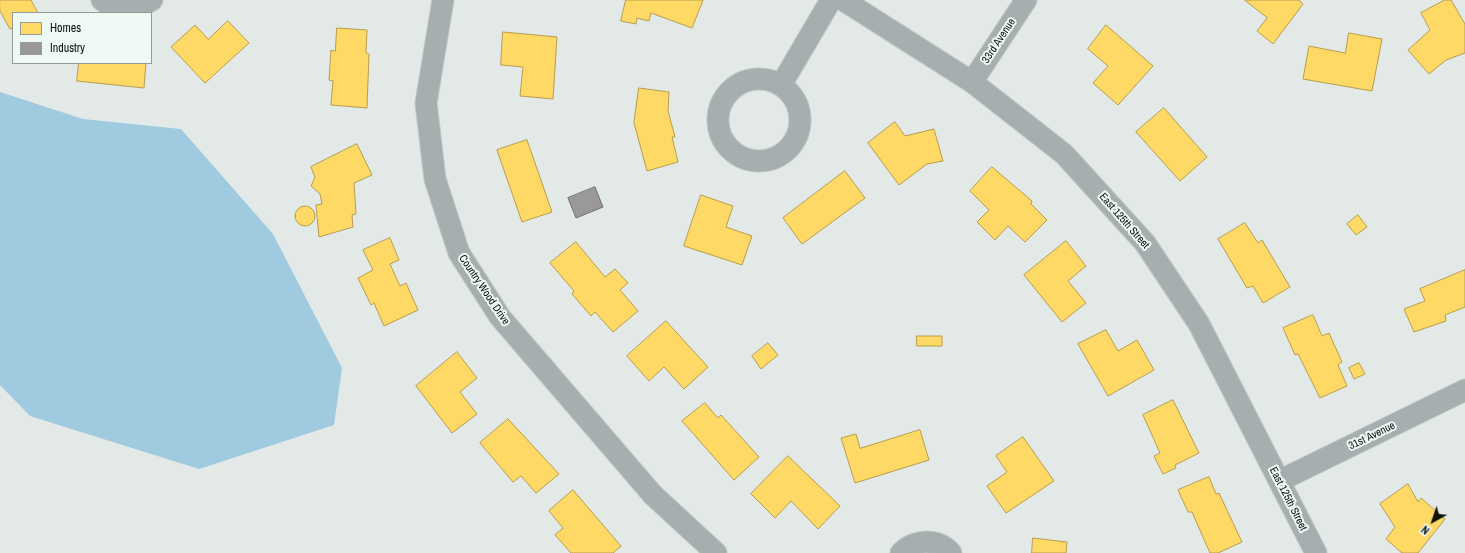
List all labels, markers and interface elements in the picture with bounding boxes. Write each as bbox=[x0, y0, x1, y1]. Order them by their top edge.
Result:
legend bbox=[12, 12, 152, 64]
street label: 33rd Avenue bbox=[980, 16, 1018, 66]
text: Homes bbox=[50, 20, 81, 36]
text: Industry bbox=[50, 40, 85, 56]
street label: East 125th Street bbox=[1096, 190, 1152, 252]
street label: Country Wood Drive bbox=[456, 253, 512, 327]
street label: 31st Avenue bbox=[1347, 419, 1397, 453]
street label: East 125th Street bbox=[1266, 465, 1310, 533]
north arrow bbox=[1413, 501, 1453, 541]
text: N bbox=[1418, 523, 1432, 538]

